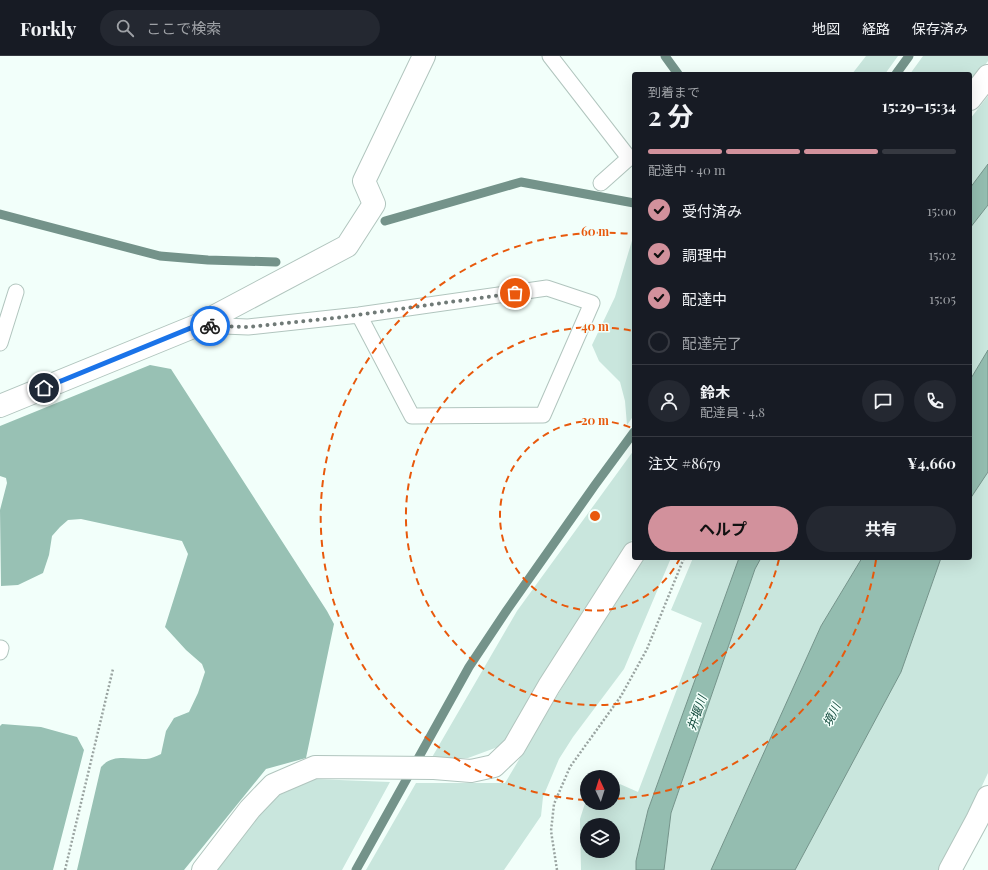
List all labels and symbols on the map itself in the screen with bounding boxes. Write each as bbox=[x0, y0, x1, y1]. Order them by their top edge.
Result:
text: 60 m bbox=[581, 223, 609, 239]
pin bbox=[498, 276, 532, 310]
courier bbox=[190, 306, 230, 346]
text: 40 m bbox=[581, 318, 609, 334]
pin bbox=[27, 371, 61, 405]
text: 20 m bbox=[581, 412, 609, 428]
centre of rings bbox=[588, 509, 602, 523]
water label: 井堰川 bbox=[683, 691, 710, 732]
water label: 境川 bbox=[819, 698, 844, 729]
north arrow bbox=[580, 770, 620, 810]

